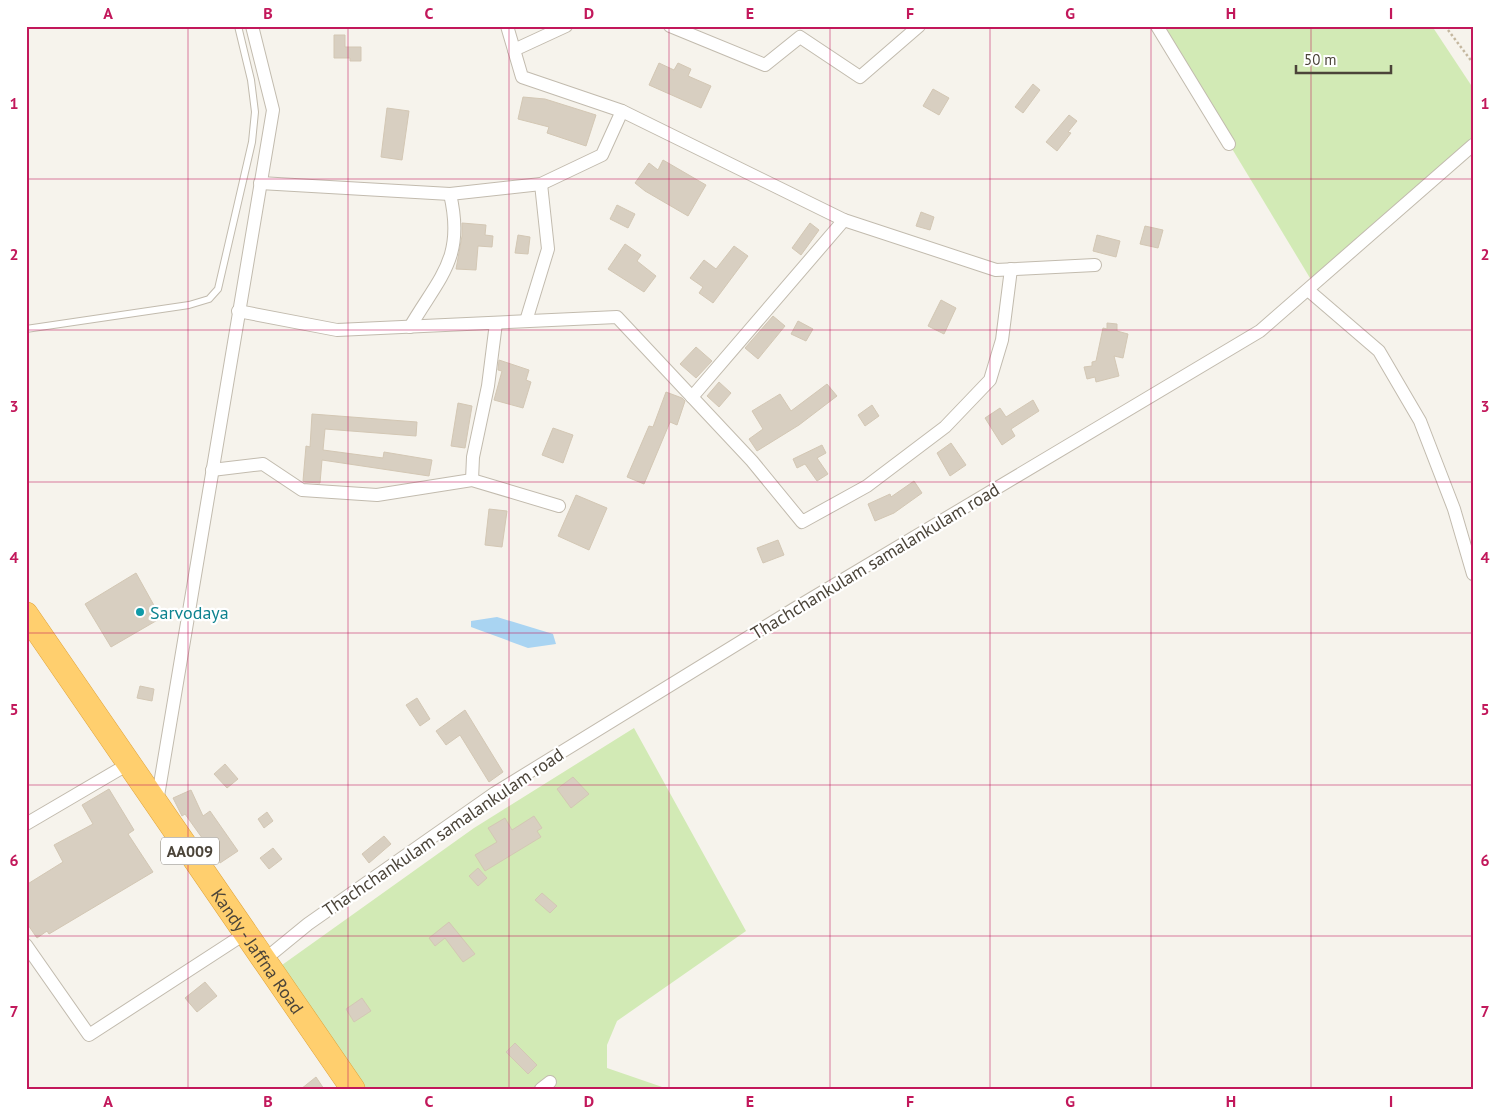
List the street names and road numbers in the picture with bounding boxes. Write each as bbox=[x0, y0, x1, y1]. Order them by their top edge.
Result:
street label: Thachchankulam samalankulam road bbox=[747, 478, 1003, 644]
street label: Thachchankulam samalankulam road bbox=[318, 743, 568, 921]
road number: AA009 bbox=[161, 838, 219, 864]
street label: Kandy - Jaffna Road bbox=[207, 884, 309, 1018]

